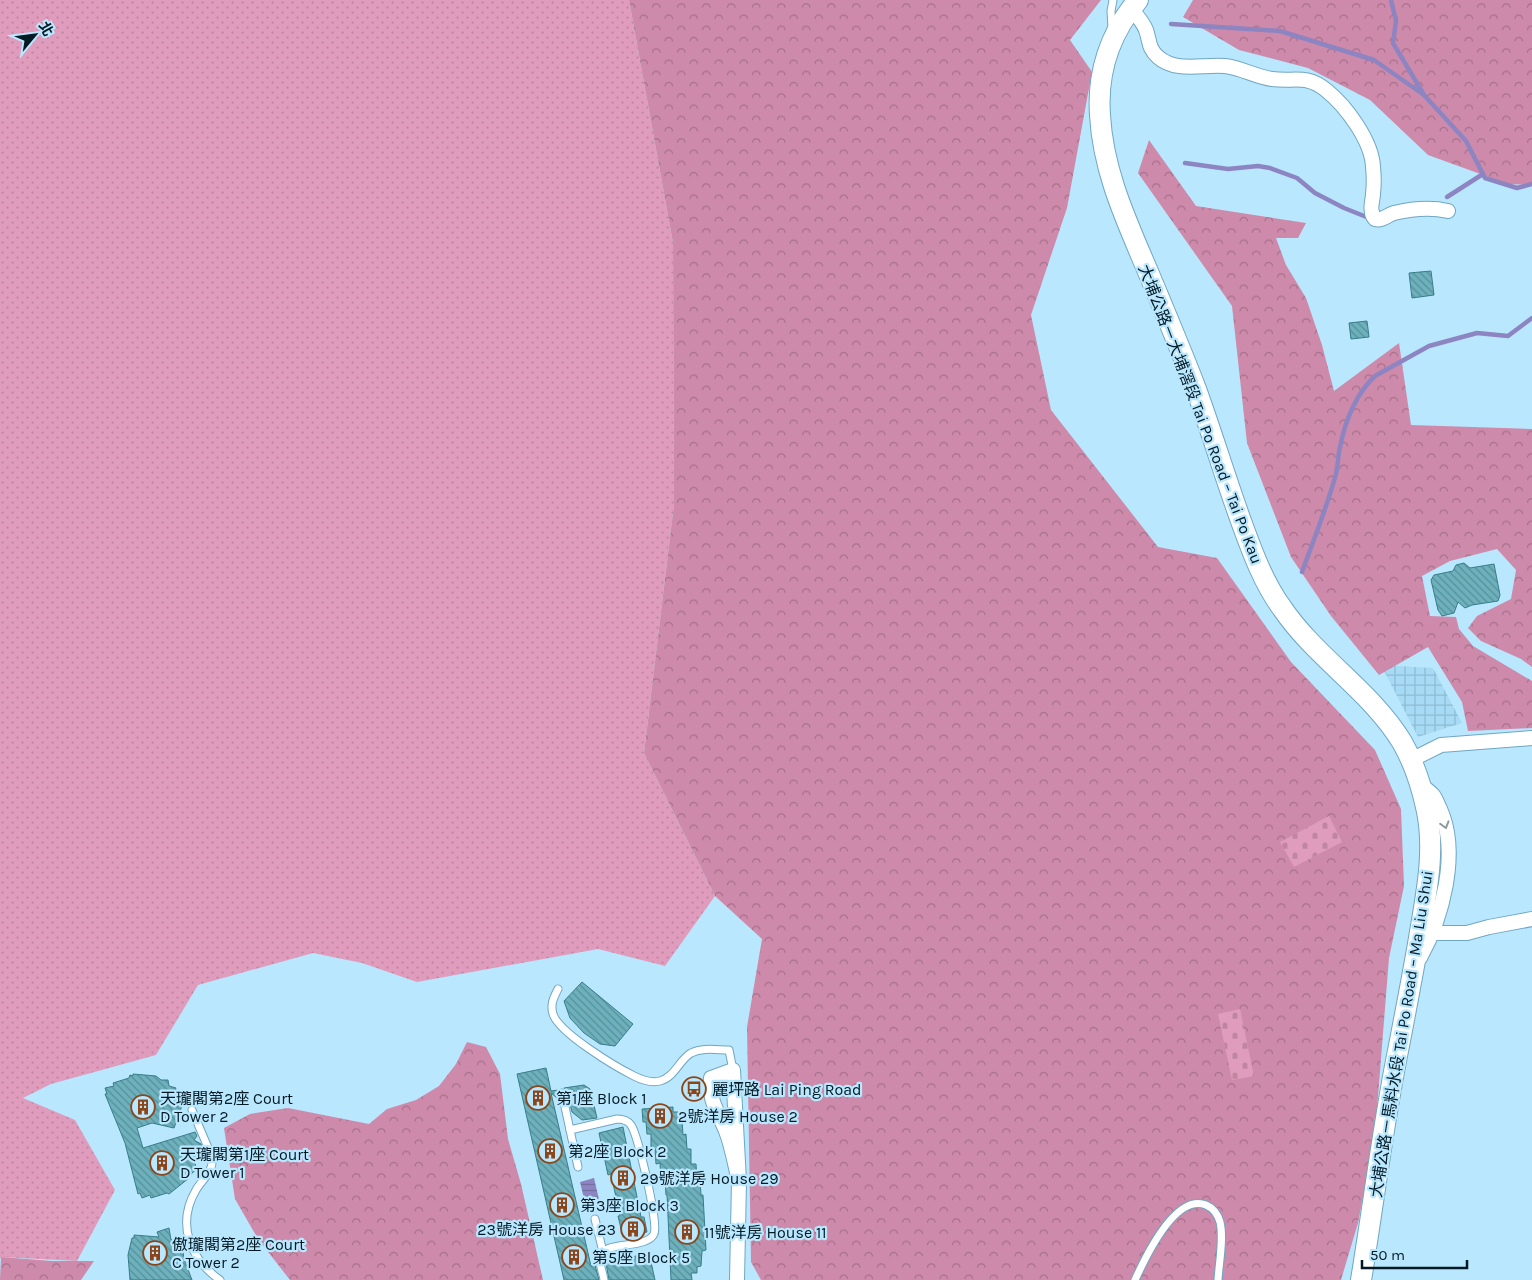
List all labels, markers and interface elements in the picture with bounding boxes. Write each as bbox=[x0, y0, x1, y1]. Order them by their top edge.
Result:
north arrow bbox=[10, 10, 60, 60]
text: 北 bbox=[35, 19, 57, 39]
street label: 大埔公路－大埔滘段 Tai Po Road – Tai Po Kau bbox=[1135, 262, 1267, 566]
one-way arrow bbox=[1440, 821, 1450, 829]
street label: 大埔公路－馬料水段 Tai Po Road – Ma Liu Shui bbox=[1366, 869, 1437, 1199]
bus stop icon: 麗坪路 Lai Ping Road bbox=[681, 1076, 707, 1102]
place label: 麗坪路 Lai Ping Road bbox=[712, 1080, 862, 1099]
building icon: 第1座 Block 1 bbox=[525, 1085, 551, 1111]
place label: 天瓏閣第2座 Court D Tower 2 bbox=[160, 1089, 293, 1126]
place label: 第1座 Block 1 bbox=[556, 1089, 647, 1108]
building icon: 天瓏閣第2座 Court D Tower 2 bbox=[130, 1094, 156, 1120]
building icon: 2號洋房 House 2 bbox=[647, 1103, 673, 1129]
place label: 2號洋房 House 2 bbox=[678, 1107, 798, 1126]
building icon: 第2座 Block 2 bbox=[537, 1138, 563, 1164]
place label: 第2座 Block 2 bbox=[568, 1142, 667, 1161]
place label: 天瓏閣第1座 Court D Tower 1 bbox=[180, 1145, 309, 1182]
building icon: 天瓏閣第1座 Court D Tower 1 bbox=[149, 1150, 175, 1176]
building icon: 29號洋房 House 29 bbox=[610, 1165, 636, 1191]
place label: 29號洋房 House 29 bbox=[640, 1169, 778, 1188]
building icon: 第3座 Block 3 bbox=[549, 1192, 575, 1218]
place label: 第3座 Block 3 bbox=[580, 1196, 679, 1215]
building icon: 23號洋房 House 23 bbox=[620, 1216, 646, 1242]
building icon: 11號洋房 House 11 bbox=[674, 1219, 700, 1245]
place label: 23號洋房 House 23 bbox=[477, 1220, 616, 1239]
place label: 11號洋房 House 11 bbox=[704, 1223, 827, 1242]
place label: 傲瓏閣第2座 Court C Tower 2 bbox=[172, 1235, 305, 1272]
scale bar bbox=[1362, 1238, 1467, 1270]
building icon: 傲瓏閣第2座 Court C Tower 2 bbox=[142, 1240, 168, 1266]
building icon: 第5座 Block 5 bbox=[561, 1244, 587, 1270]
text: 50 m bbox=[1370, 1246, 1405, 1264]
place label: 第5座 Block 5 bbox=[592, 1248, 690, 1267]

